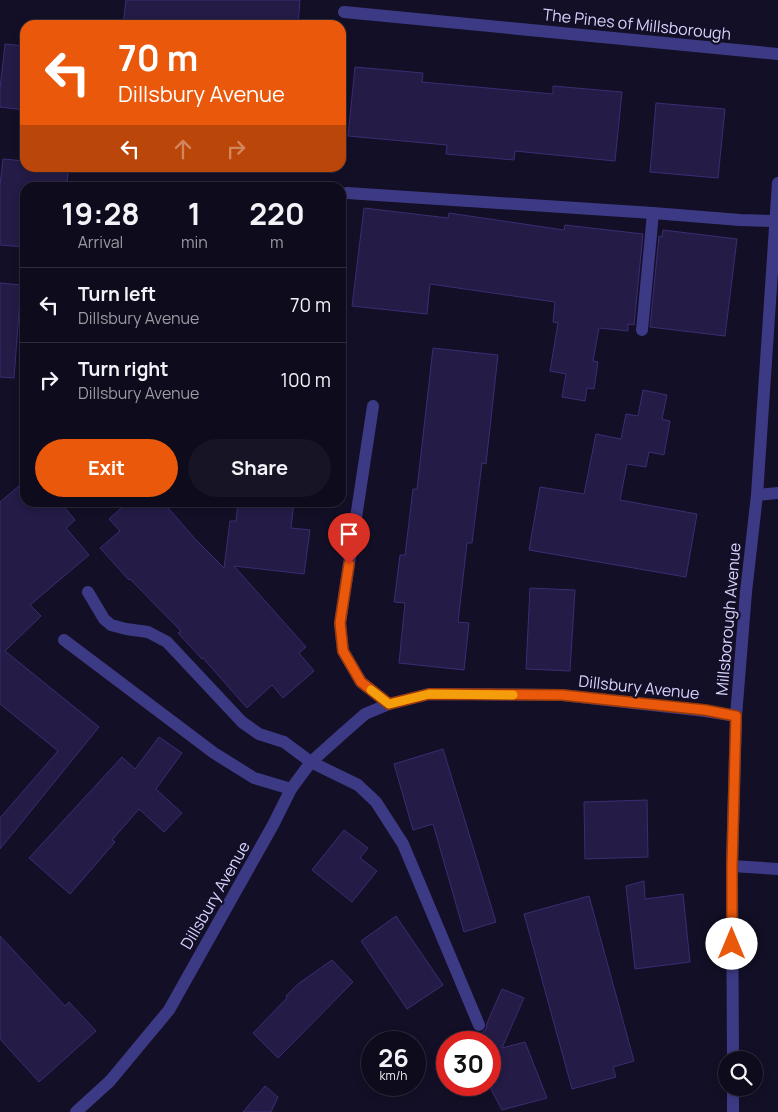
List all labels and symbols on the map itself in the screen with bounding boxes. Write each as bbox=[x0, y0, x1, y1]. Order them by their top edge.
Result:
street label: The Pines of Millsborough bbox=[542, 3, 732, 45]
pin bbox=[328, 513, 370, 564]
street label: Millsborough Avenue bbox=[710, 542, 746, 696]
street label: Dillsbury Avenue bbox=[577, 670, 701, 704]
street label: Dillsbury Avenue bbox=[175, 837, 255, 953]
position arrow bbox=[705, 917, 757, 969]
speed limit sign: 30 bbox=[436, 1031, 501, 1096]

